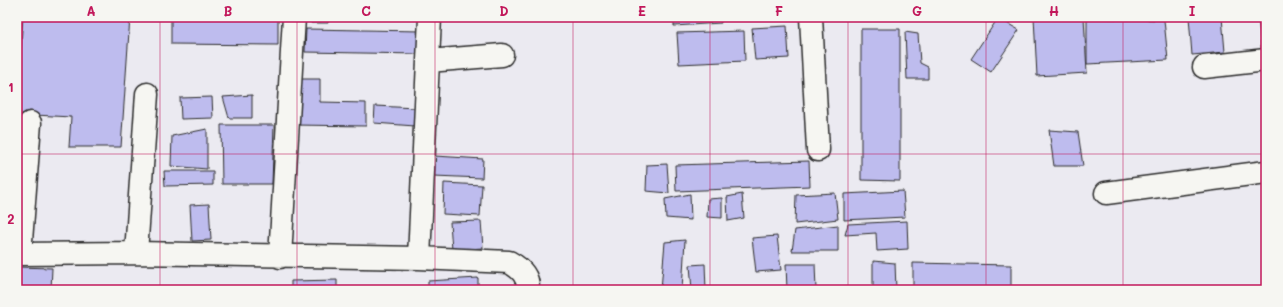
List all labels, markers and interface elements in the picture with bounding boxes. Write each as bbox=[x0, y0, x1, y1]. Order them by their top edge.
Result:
text: A bbox=[86, 2, 96, 19]
text: B bbox=[224, 2, 233, 19]
text: C bbox=[361, 2, 371, 19]
text: D bbox=[499, 2, 509, 19]
text: E bbox=[638, 2, 646, 19]
text: F bbox=[775, 2, 783, 19]
text: G bbox=[912, 2, 922, 19]
text: H bbox=[1049, 2, 1059, 19]
text: I bbox=[1189, 2, 1196, 19]
text: 1 bbox=[8, 78, 14, 95]
text: 2 bbox=[7, 210, 15, 227]

